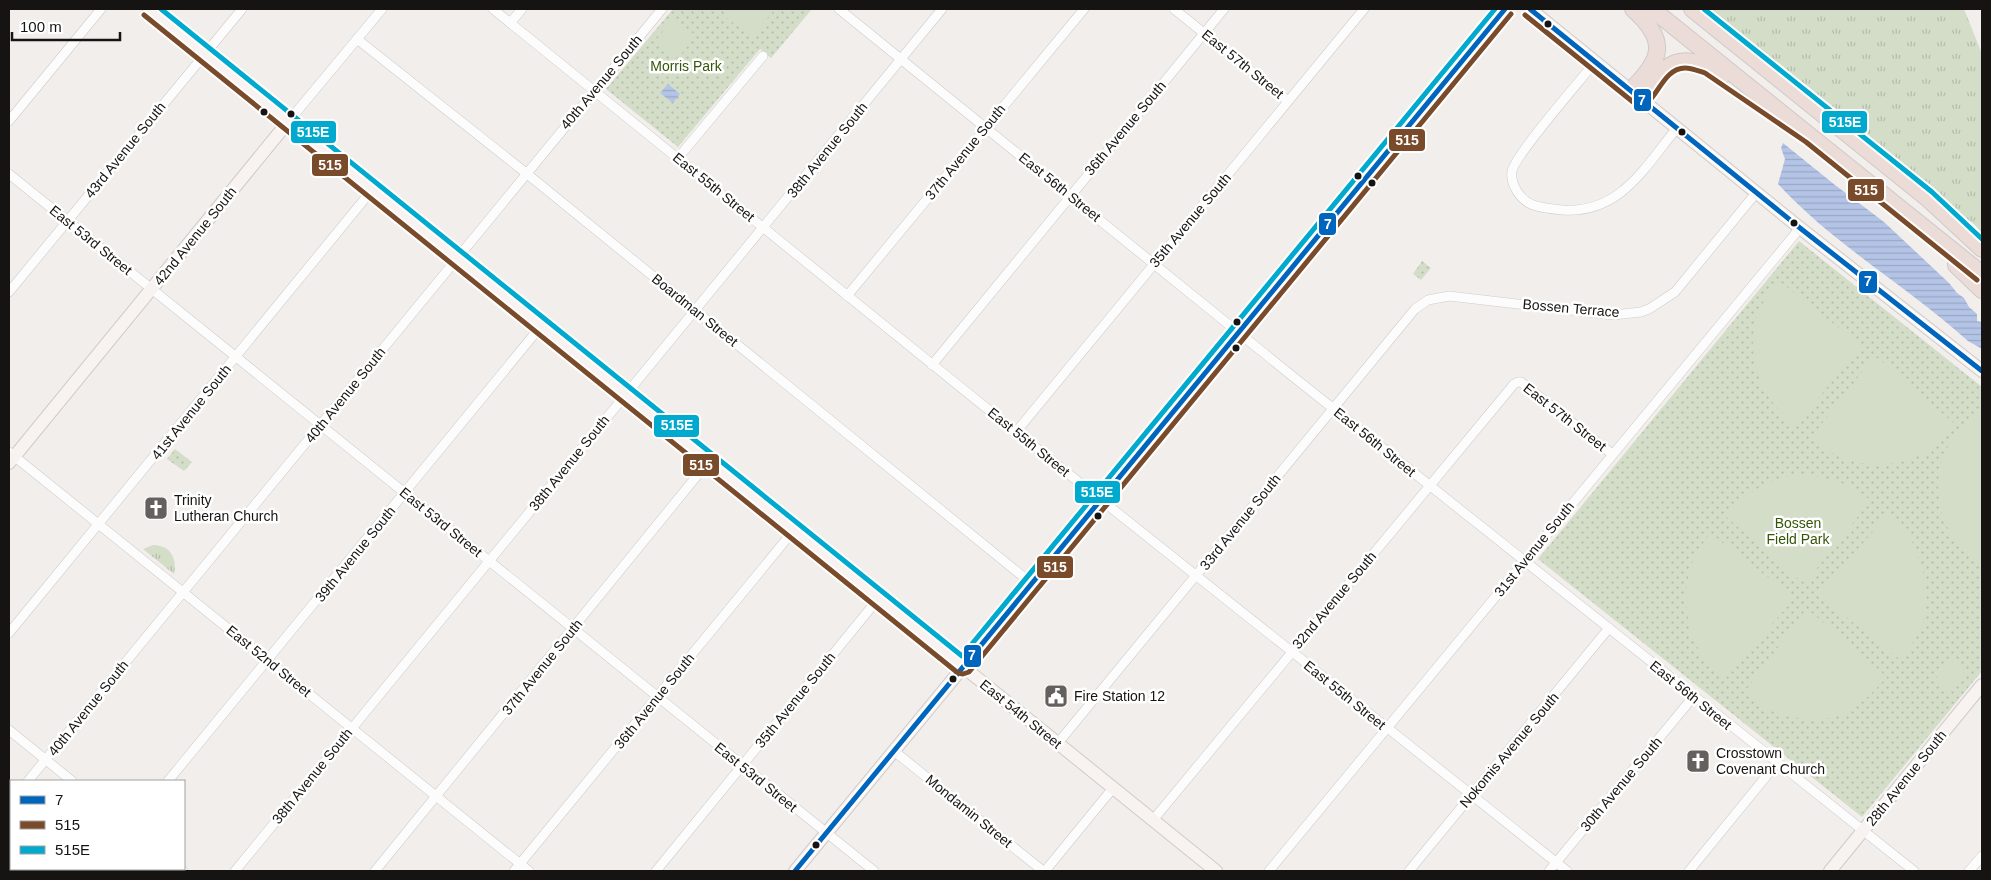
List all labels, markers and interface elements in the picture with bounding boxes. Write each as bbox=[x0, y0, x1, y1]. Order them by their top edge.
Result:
scale bar bbox=[12, 10, 120, 42]
text: 100 m bbox=[20, 18, 62, 35]
unlabelled marker bbox=[1543, 19, 1553, 29]
street label: East 57th Street bbox=[1199, 26, 1287, 102]
street label: 40th Avenue South bbox=[557, 32, 645, 132]
park label: Morris Park bbox=[650, 58, 723, 74]
street label: 36th Avenue South bbox=[1081, 78, 1169, 178]
line badge: 7 bbox=[1633, 88, 1652, 112]
text: 7 bbox=[1638, 92, 1646, 108]
street label: 43rd Avenue South bbox=[81, 99, 169, 201]
street label: 38th Avenue South bbox=[784, 99, 870, 201]
street label: 37th Avenue South bbox=[922, 101, 1008, 203]
unlabelled marker bbox=[259, 107, 269, 117]
unlabelled marker bbox=[286, 109, 296, 119]
line badge: 515E bbox=[1821, 110, 1868, 134]
text: 515E bbox=[1829, 114, 1861, 130]
line badge: 515E bbox=[290, 120, 337, 144]
text: 515E bbox=[297, 124, 329, 140]
unlabelled marker bbox=[1677, 127, 1687, 137]
line badge: 515 bbox=[1388, 128, 1426, 152]
text: 515 bbox=[1395, 132, 1419, 148]
street label: East 55th Street bbox=[670, 149, 758, 225]
street label: East 56th Street bbox=[1016, 149, 1104, 225]
line badge: 515 bbox=[311, 153, 349, 177]
text: 515 bbox=[318, 157, 342, 173]
street label: 35th Avenue South bbox=[1146, 170, 1234, 270]
unlabelled marker bbox=[1353, 171, 1363, 181]
unlabelled marker bbox=[1367, 178, 1377, 188]
line badge: 515 bbox=[1847, 178, 1885, 202]
text: 515 bbox=[1854, 182, 1878, 198]
street label: 42nd Avenue South bbox=[150, 184, 240, 288]
street label: East 53rd Street bbox=[47, 202, 135, 278]
line badge: 7 bbox=[1318, 212, 1337, 236]
text: 7 bbox=[1324, 216, 1332, 232]
unlabelled marker bbox=[1789, 218, 1799, 228]
street label: Boardman Street bbox=[649, 270, 741, 350]
line badge: 7 bbox=[1858, 270, 1878, 294]
text: 7 bbox=[1864, 273, 1872, 289]
street label: Bossen Terrace bbox=[1522, 296, 1620, 320]
unlabelled marker bbox=[1232, 317, 1242, 327]
unlabelled marker bbox=[1231, 343, 1241, 353]
street label: 40th Avenue South bbox=[302, 344, 388, 446]
street label: 41st Avenue South bbox=[148, 361, 234, 463]
street label: East 57th Street bbox=[1521, 380, 1610, 454]
street label: East 55th Street bbox=[985, 404, 1073, 480]
street label: East 56th Street bbox=[1331, 404, 1419, 480]
street label: 38th Avenue South bbox=[526, 412, 612, 514]
line badge: 515E bbox=[653, 414, 700, 438]
text: 515E bbox=[661, 417, 693, 433]
line badge: 515 bbox=[682, 453, 720, 477]
text: 515 bbox=[689, 457, 713, 473]
street label: 33rd Avenue South bbox=[1196, 471, 1284, 573]
line badge: 515E bbox=[1074, 480, 1121, 504]
street label: East 53rd Street bbox=[397, 484, 485, 560]
text: 515E bbox=[1081, 484, 1113, 500]
place label: Trinity Lutheran Church bbox=[174, 492, 278, 524]
church icon: Trinity Lutheran Church bbox=[143, 495, 169, 521]
street label: 31st Avenue South bbox=[1491, 498, 1577, 600]
street label: 39th Avenue South bbox=[312, 503, 398, 605]
unlabelled marker bbox=[1093, 511, 1103, 521]
park label: Bossen Field Park bbox=[1766, 515, 1831, 547]
street label: 32nd Avenue South bbox=[1289, 548, 1379, 652]
line badge: 515 bbox=[1036, 555, 1074, 579]
text: 515 bbox=[1043, 559, 1067, 575]
street label: 37th Avenue South bbox=[499, 616, 585, 718]
street label: East 52nd Street bbox=[223, 622, 315, 700]
line badge: 7 bbox=[963, 644, 982, 668]
text: 7 bbox=[968, 647, 976, 663]
street label: 35th Avenue South bbox=[752, 649, 838, 751]
street label: 36th Avenue South bbox=[611, 650, 697, 752]
street label: 40th Avenue South bbox=[45, 657, 131, 759]
street label: East 55th Street bbox=[1301, 657, 1389, 733]
street label: East 56th Street bbox=[1647, 657, 1735, 733]
unlabelled marker bbox=[948, 674, 958, 684]
street label: East 54th Street bbox=[977, 676, 1065, 752]
public building icon: Fire Station 12 bbox=[1043, 683, 1069, 709]
place label: Fire Station 12 bbox=[1074, 688, 1165, 704]
street label: Nokomis Avenue South bbox=[1456, 689, 1562, 811]
street label: 38th Avenue South bbox=[269, 725, 355, 827]
street label: 28th Avenue South bbox=[1863, 727, 1949, 829]
street label: 30th Avenue South bbox=[1577, 734, 1665, 834]
street label: East 53rd Street bbox=[712, 739, 800, 815]
place label: Crosstown Covenant Church bbox=[1716, 745, 1825, 777]
church icon: Crosstown Covenant Church bbox=[1685, 748, 1711, 774]
street label: Mondamin Street bbox=[923, 771, 1016, 851]
legend bbox=[10, 780, 185, 870]
text: 7 bbox=[55, 791, 63, 808]
text: 515 bbox=[55, 816, 80, 833]
unlabelled marker bbox=[811, 840, 821, 850]
text: 515E bbox=[55, 841, 90, 858]

